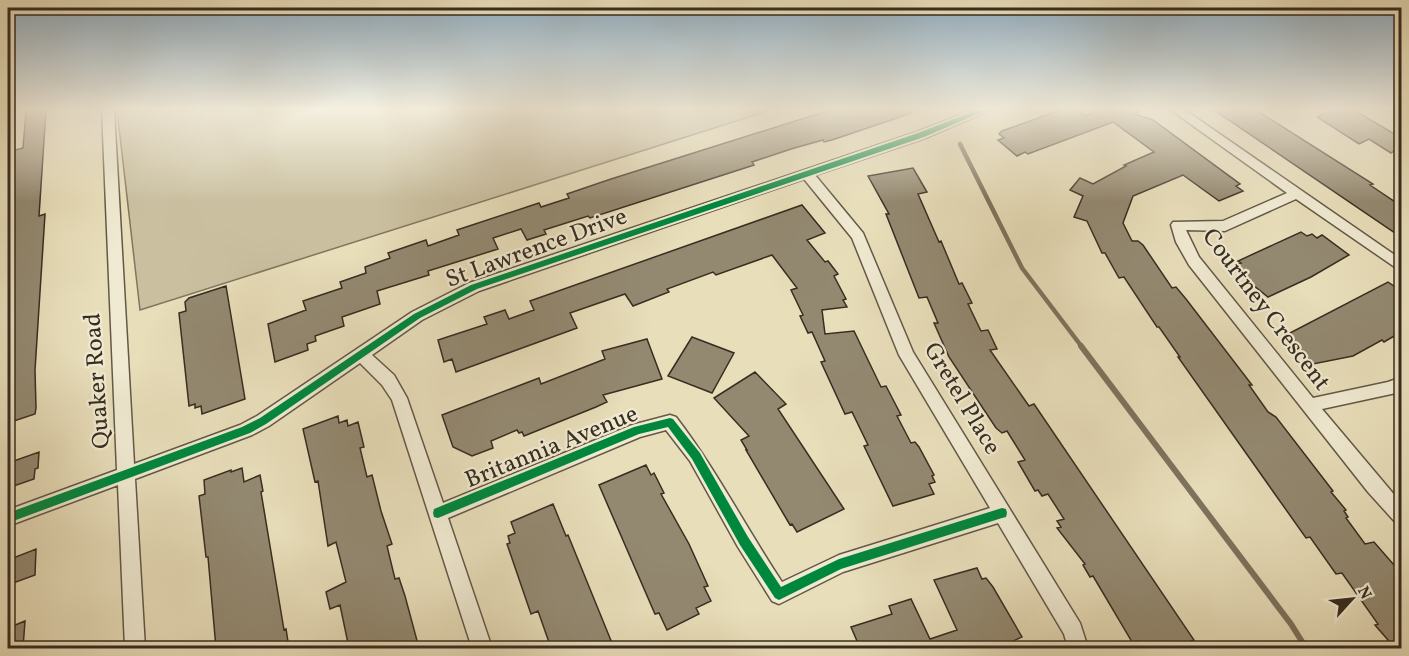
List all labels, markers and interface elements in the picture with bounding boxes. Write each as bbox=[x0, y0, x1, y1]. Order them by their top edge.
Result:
street label: St Lawrence Drive bbox=[441, 200, 632, 298]
street label: Courtney Crescent bbox=[1193, 222, 1338, 398]
street label: Quaker Road bbox=[76, 312, 120, 450]
street label: Gretel Place bbox=[914, 336, 1008, 462]
street label: Britannia Avenue bbox=[460, 398, 643, 498]
north arrow bbox=[1322, 569, 1382, 629]
text: N bbox=[1351, 583, 1376, 604]

